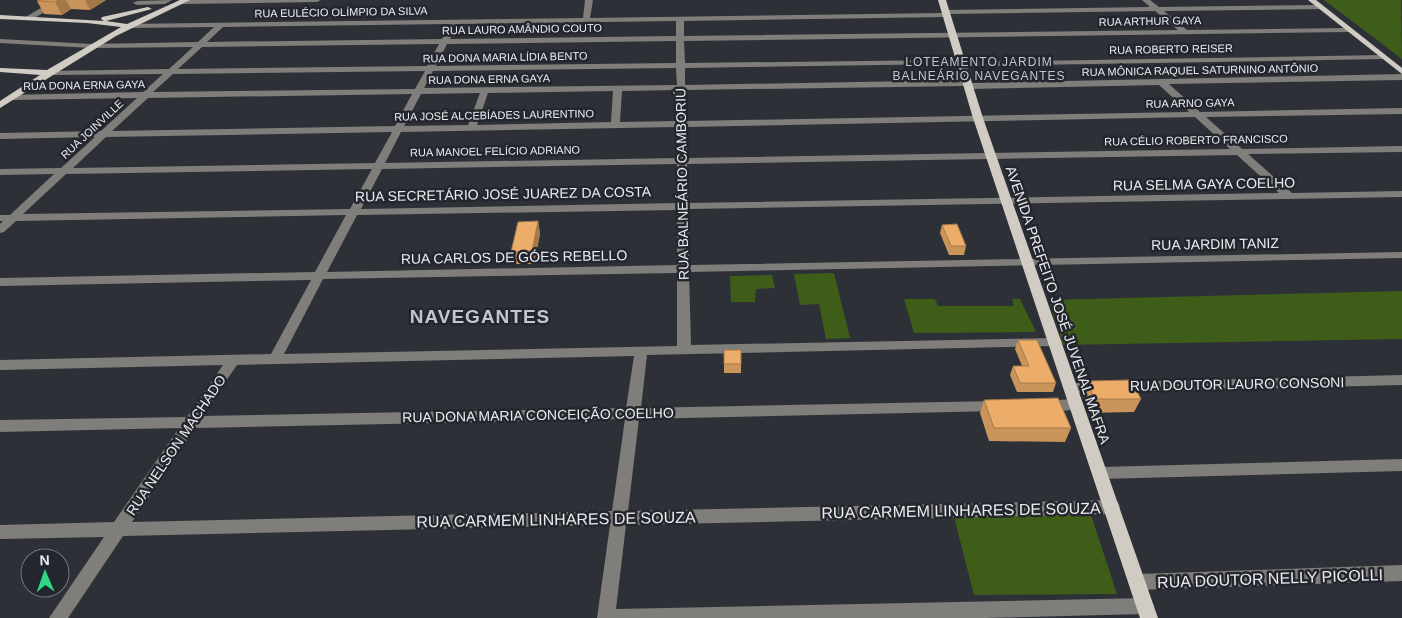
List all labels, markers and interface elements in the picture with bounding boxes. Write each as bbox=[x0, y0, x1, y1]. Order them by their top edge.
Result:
street label: RUA EULÉCIO OLÍMPIO DA SILVA bbox=[254, 4, 428, 20]
street label: RUA ARTHUR GAYA bbox=[1099, 14, 1202, 28]
street label: RUA LAURO AMÂNDIO COUTO bbox=[442, 22, 603, 36]
street label: RUA ROBERTO REISER bbox=[1109, 42, 1233, 56]
street label: RUA DONA MARIA LÍDIA BENTO bbox=[422, 50, 588, 64]
district label: LOTEAMENTO JARDIM BALNEÁRIO NAVEGANTES bbox=[892, 55, 1066, 83]
street label: RUA MÔNICA RAQUEL SATURNINO ANTÔNIO bbox=[1082, 62, 1319, 78]
street label: RUA DONA ERNA GAYA bbox=[428, 72, 551, 86]
street label: RUA DONA ERNA GAYA bbox=[23, 78, 146, 92]
street label: RUA BALNEÁRIO CAMBORIÚ bbox=[672, 88, 692, 280]
street label: RUA ARNO GAYA bbox=[1145, 96, 1235, 110]
street label: RUA JOINVILLE bbox=[58, 97, 126, 161]
street label: RUA JOSÉ ALCEBÍADES LAURENTINO bbox=[394, 107, 594, 123]
street label: RUA CÉLIO ROBERTO FRANCISCO bbox=[1104, 132, 1288, 148]
street label: RUA MANOEL FELÍCIO ADRIANO bbox=[410, 144, 581, 158]
street label: AVENIDA PREFEITO JOSÉ JUVENAL MAFRA bbox=[1003, 164, 1113, 447]
street label: RUA SELMA GAYA COELHO bbox=[1113, 174, 1295, 194]
street label: RUA SECRETÁRIO JOSÉ JUAREZ DA COSTA bbox=[355, 183, 652, 205]
street label: RUA JARDIM TANIZ bbox=[1151, 235, 1279, 253]
street label: RUA CARLOS DE GÓES REBELLO bbox=[401, 247, 627, 267]
district label: NAVEGANTES bbox=[410, 306, 550, 327]
street label: RUA NELSON MACHADO bbox=[123, 372, 229, 518]
street label: RUA DOUTOR LAURO CONSONI bbox=[1130, 374, 1344, 394]
street label: RUA DONA MARIA CONCEIÇÃO COELHO bbox=[402, 405, 674, 425]
street label: RUA CARMEM LINHARES DE SOUZA bbox=[821, 500, 1101, 521]
street label: RUA CARMEM LINHARES DE SOUZA bbox=[416, 509, 696, 530]
north arrow bbox=[20, 548, 70, 598]
text: N bbox=[39, 552, 50, 568]
street label: RUA DOUTOR NELLY PICOLLI bbox=[1157, 566, 1383, 591]

